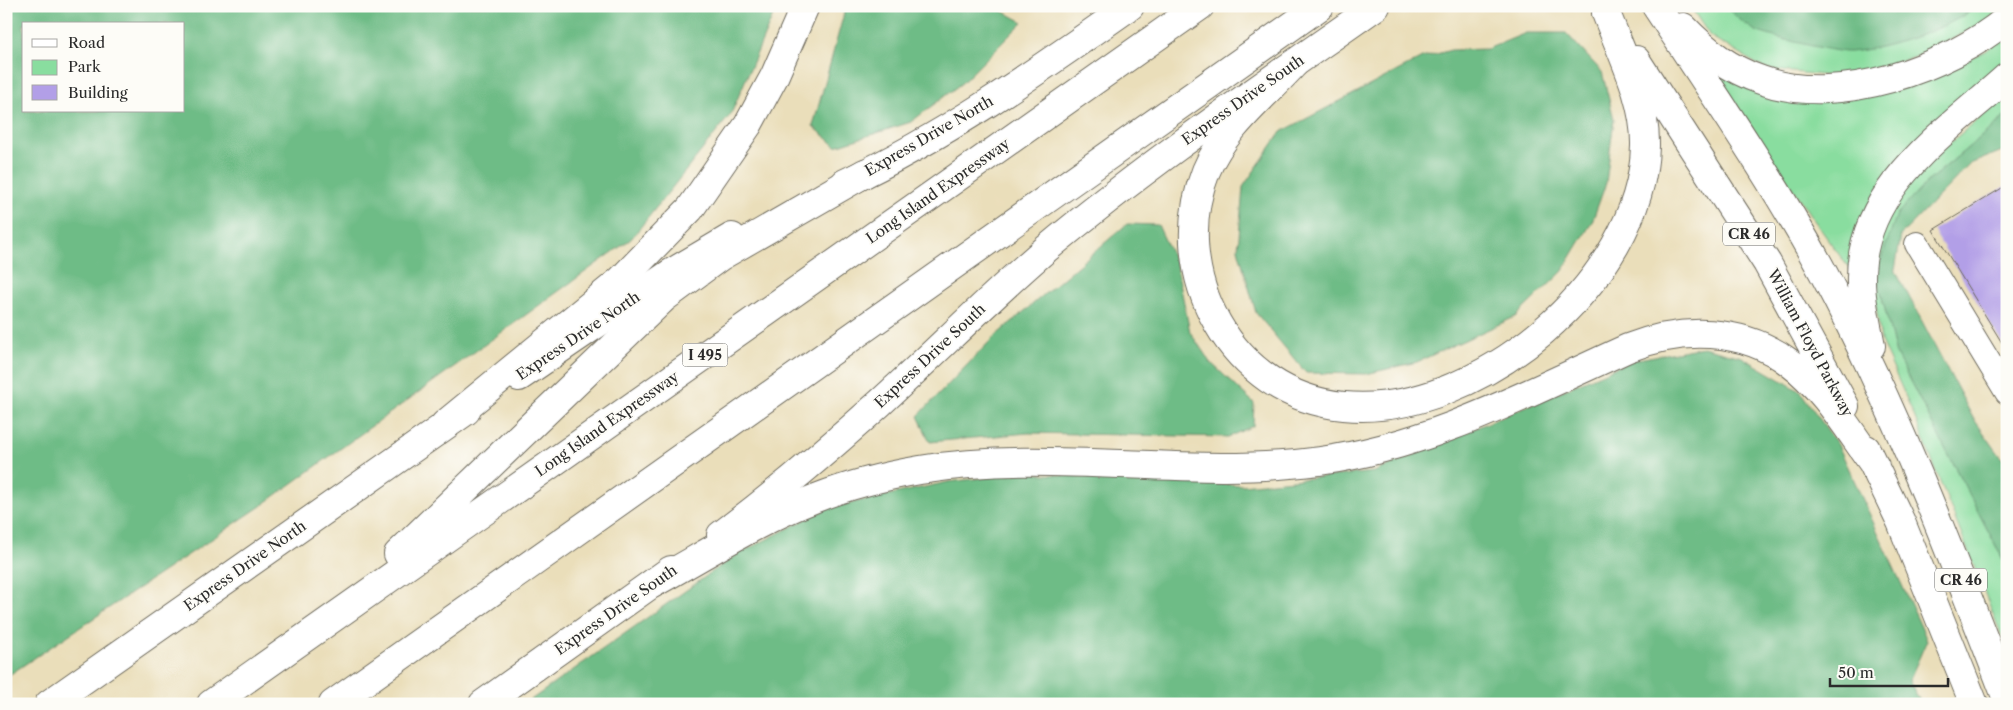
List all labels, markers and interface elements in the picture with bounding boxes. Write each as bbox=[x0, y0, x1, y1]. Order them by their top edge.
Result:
legend bbox=[22, 22, 185, 112]
text: Road bbox=[68, 33, 105, 52]
street label: Express Drive South bbox=[1178, 50, 1308, 149]
text: Park bbox=[68, 57, 102, 76]
text: Building bbox=[68, 83, 128, 102]
street label: Express Drive North bbox=[861, 91, 997, 180]
street label: Long Island Expressway bbox=[862, 133, 1014, 247]
road number: CR 46 bbox=[1723, 222, 1775, 245]
street label: William Floyd Parkway bbox=[1763, 265, 1858, 420]
street label: Express Drive North bbox=[512, 287, 644, 384]
street label: Express Drive South bbox=[870, 299, 990, 412]
road number: I 495 bbox=[682, 344, 728, 366]
street label: Long Island Expressway bbox=[531, 366, 683, 480]
street label: Express Drive North bbox=[180, 516, 310, 615]
street label: Express Drive South bbox=[551, 560, 681, 659]
road number: CR 46 bbox=[1935, 568, 1987, 592]
scale bar bbox=[1830, 655, 1948, 687]
text: 50 m bbox=[1838, 663, 1874, 682]

